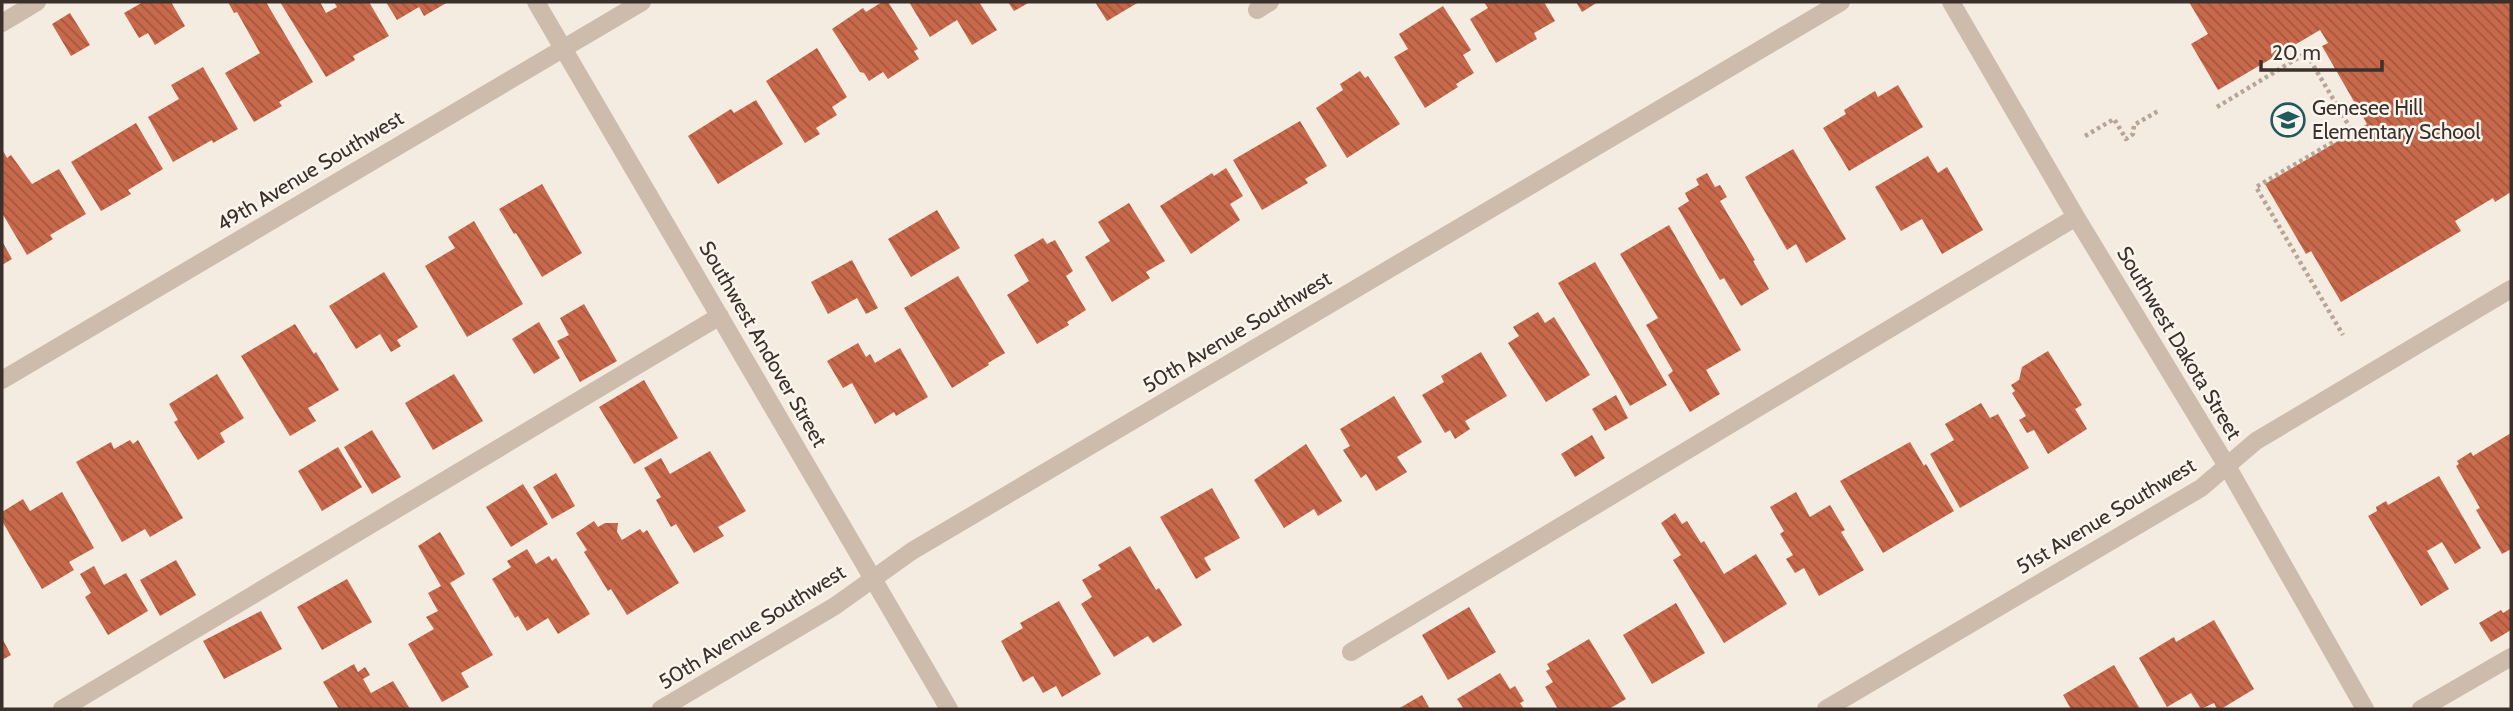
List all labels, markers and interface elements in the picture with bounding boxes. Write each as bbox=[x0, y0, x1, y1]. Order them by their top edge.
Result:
scale bar bbox=[2261, 28, 2382, 72]
text: 20 m bbox=[2272, 40, 2321, 65]
place label: Genesee Hill Elementary School bbox=[2312, 95, 2480, 144]
school or university icon: Genesee Hill Elementary School bbox=[2269, 101, 2307, 139]
street label: 49th Avenue Southwest bbox=[212, 105, 408, 236]
street label: Southwest Andover Street bbox=[694, 236, 833, 451]
street label: Southwest Dakota Street bbox=[2112, 242, 2247, 444]
street label: 50th Avenue Southwest bbox=[1138, 265, 1335, 398]
street label: 51st Avenue Southwest bbox=[2012, 452, 2200, 579]
street label: 50th Avenue Southwest bbox=[654, 559, 850, 694]

